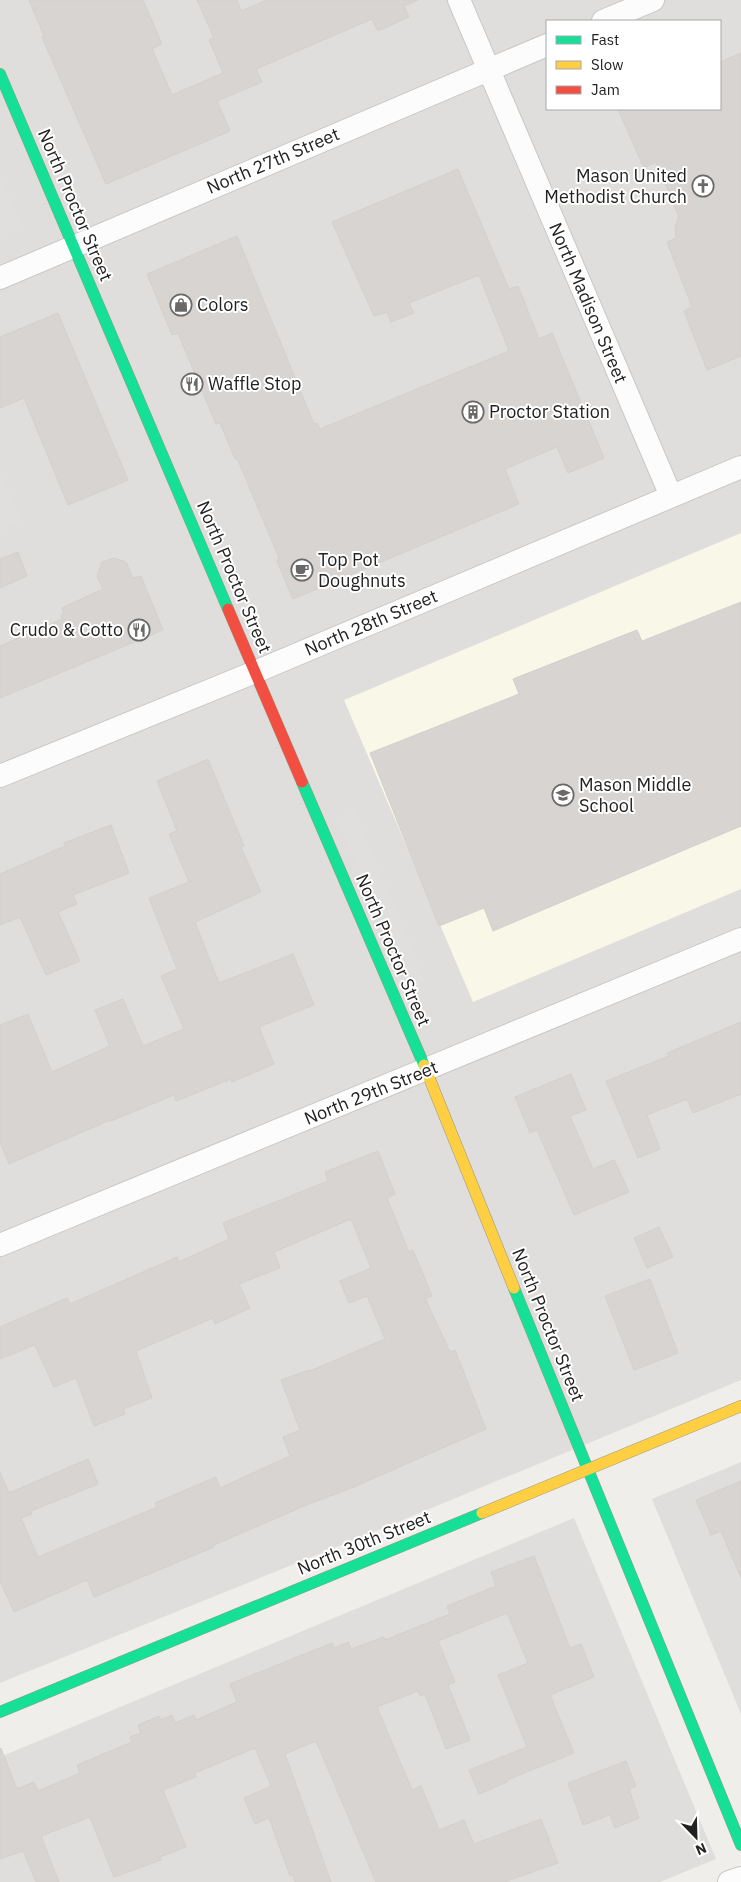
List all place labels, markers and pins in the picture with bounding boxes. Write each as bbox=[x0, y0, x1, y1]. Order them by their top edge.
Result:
place label: Mason United Methodist Church bbox=[544, 164, 687, 208]
church icon: Mason United Methodist Church bbox=[691, 174, 715, 198]
shop icon: Colors bbox=[169, 293, 193, 317]
place label: Colors bbox=[197, 293, 249, 316]
restaurant icon: Waffle Stop bbox=[180, 372, 204, 396]
place label: Waffle Stop bbox=[208, 372, 301, 395]
building icon: Proctor Station bbox=[461, 400, 485, 424]
place label: Proctor Station bbox=[489, 400, 610, 423]
place label: Top Pot Doughnuts bbox=[318, 548, 406, 592]
cafe icon: Top Pot Doughnuts bbox=[290, 558, 314, 582]
place label: Crudo & Cotto bbox=[10, 618, 123, 641]
restaurant icon: Crudo & Cotto bbox=[127, 618, 151, 642]
place label: Mason Middle School bbox=[579, 773, 691, 817]
school or university icon: Mason Middle School bbox=[551, 783, 575, 807]

